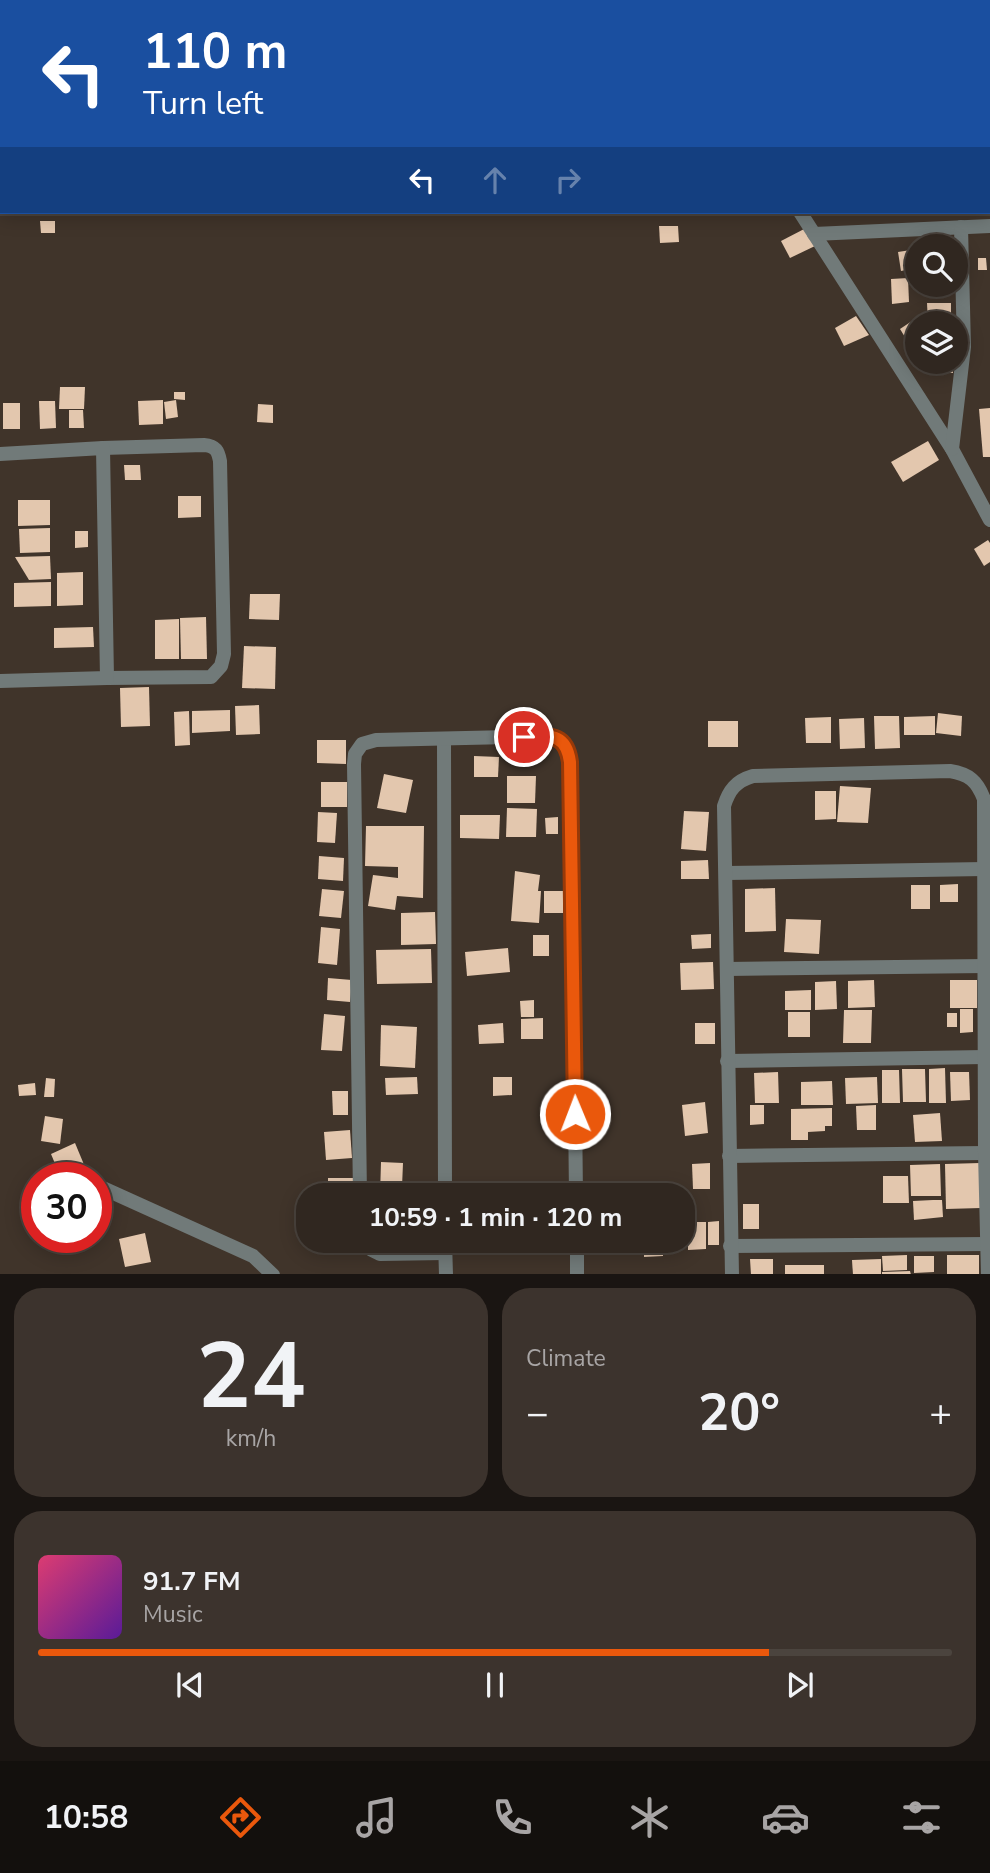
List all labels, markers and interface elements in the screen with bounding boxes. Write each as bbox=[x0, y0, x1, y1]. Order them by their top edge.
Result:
text: 110 m bbox=[143, 18, 287, 85]
icon: left bbox=[28, 28, 119, 119]
text: Turn left bbox=[143, 82, 263, 125]
icon: left bbox=[403, 161, 441, 199]
icon: ahead bbox=[476, 161, 514, 199]
icon: right bbox=[549, 161, 587, 199]
map controls bbox=[905, 234, 968, 374]
button: search bbox=[905, 234, 968, 297]
button: layers bbox=[905, 311, 968, 374]
pin bbox=[494, 707, 554, 767]
icon: arrive bbox=[505, 718, 543, 756]
position arrow bbox=[538, 1077, 612, 1151]
speed limit sign: 30 bbox=[21, 1162, 112, 1253]
text: 10:59 · 1 min · 120 m bbox=[369, 1200, 622, 1235]
text: 24 bbox=[196, 1315, 306, 1439]
text: Climate bbox=[526, 1343, 606, 1374]
text: 20° bbox=[698, 1377, 780, 1448]
text: − bbox=[526, 1388, 549, 1439]
text: + bbox=[929, 1388, 952, 1439]
text: km/h bbox=[226, 1423, 276, 1454]
text: 91.7 FM bbox=[143, 1564, 240, 1599]
text: Music bbox=[143, 1599, 203, 1630]
icon: previous bbox=[171, 1666, 209, 1704]
icon: pause bbox=[476, 1666, 514, 1704]
icon: next bbox=[781, 1666, 819, 1704]
icon: directions bbox=[216, 1793, 265, 1842]
icon: music bbox=[352, 1793, 401, 1842]
icon: phone bbox=[488, 1793, 537, 1842]
icon: climate bbox=[625, 1793, 674, 1842]
icon: car bbox=[761, 1793, 810, 1842]
icon: filters bbox=[897, 1793, 946, 1842]
text: 10:58 bbox=[44, 1796, 128, 1839]

